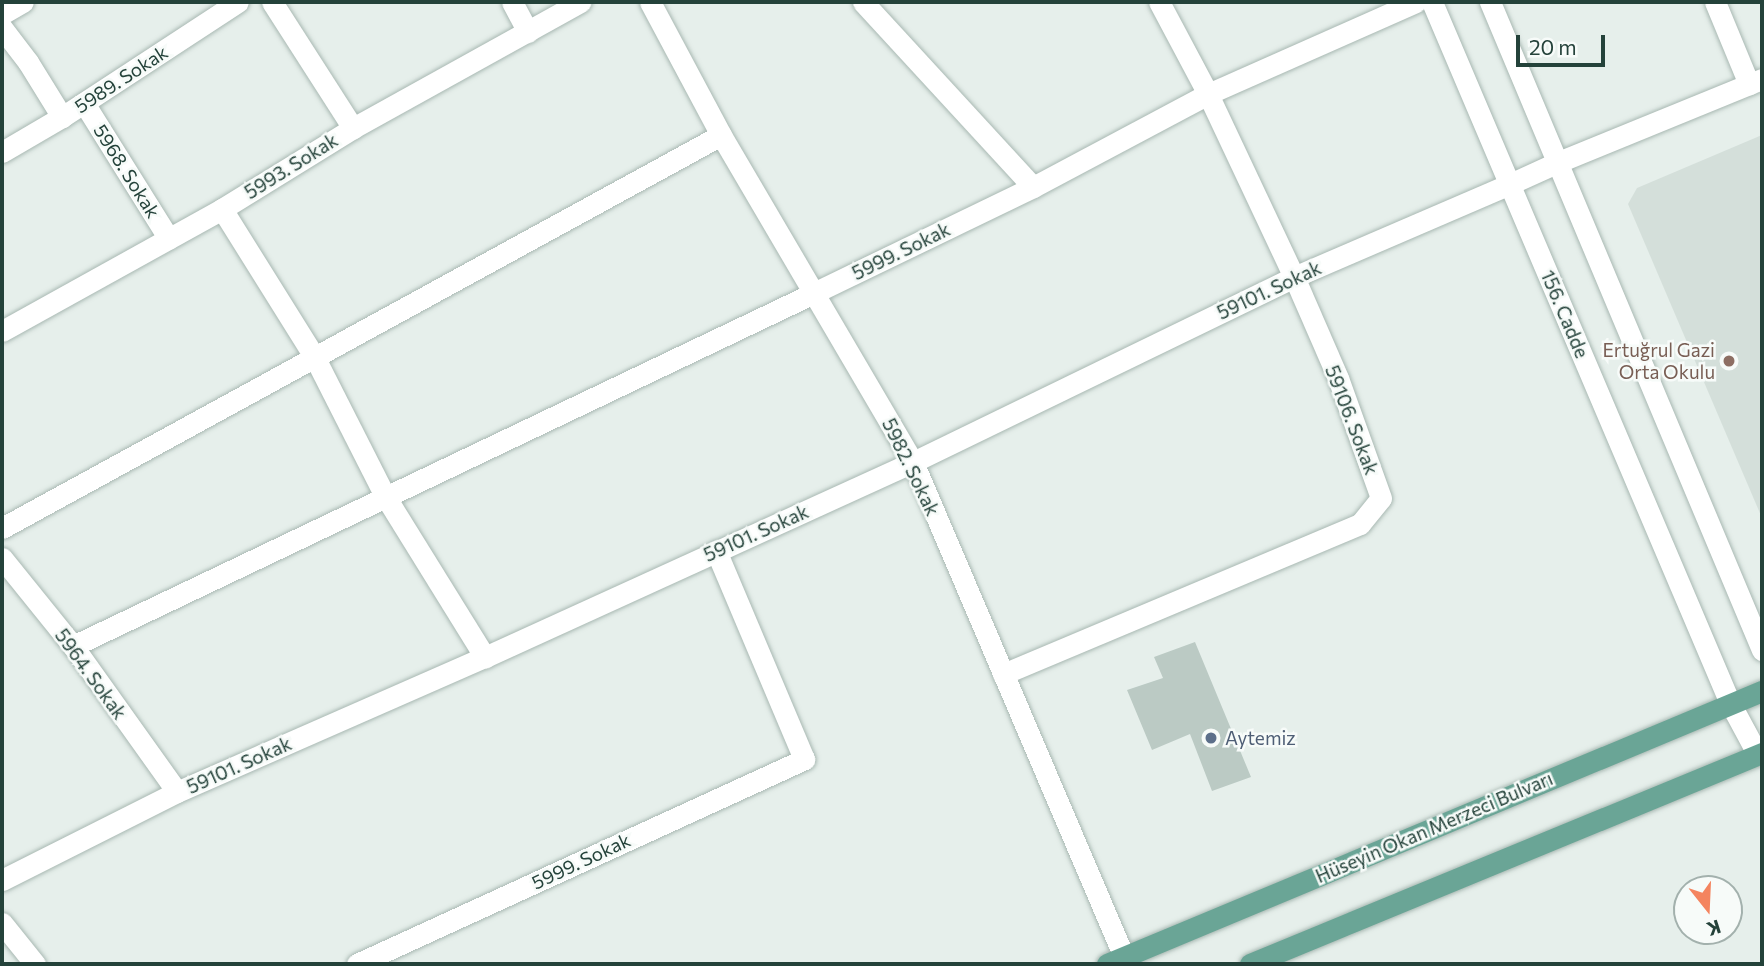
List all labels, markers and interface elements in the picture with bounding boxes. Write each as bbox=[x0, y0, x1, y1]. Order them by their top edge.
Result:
scale bar bbox=[1519, 21, 1608, 65]
text: 20 m bbox=[1529, 34, 1577, 59]
street label: 5989. Sokak bbox=[70, 40, 172, 118]
street label: 5968. Sokak bbox=[89, 120, 165, 222]
street label: 5993. Sokak bbox=[240, 128, 342, 204]
street label: 5999. Sokak bbox=[848, 217, 954, 285]
street label: 59101. Sokak bbox=[1213, 256, 1325, 324]
street label: 156. Cadde bbox=[1536, 267, 1594, 361]
place label: Ertuğrul Gazi Orta Okulu bbox=[1603, 339, 1715, 383]
marker: Ertuğrul Gazi Orta Okulu bbox=[1721, 353, 1737, 369]
street label: 59106. Sokak bbox=[1321, 362, 1383, 478]
street label: 5982. Sokak bbox=[878, 415, 944, 519]
street label: 59101. Sokak bbox=[700, 500, 812, 566]
street label: 5964. Sokak bbox=[51, 624, 131, 724]
place label: Aytemiz bbox=[1225, 727, 1296, 749]
marker: Aytemiz bbox=[1203, 730, 1219, 746]
street label: 59101. Sokak bbox=[183, 732, 295, 798]
street label: Hüseyin Okan Merzeci Bulvarı bbox=[1312, 767, 1556, 887]
street label: 5999. Sokak bbox=[528, 828, 634, 894]
north arrow bbox=[1673, 875, 1743, 945]
text: K bbox=[1704, 916, 1724, 942]

